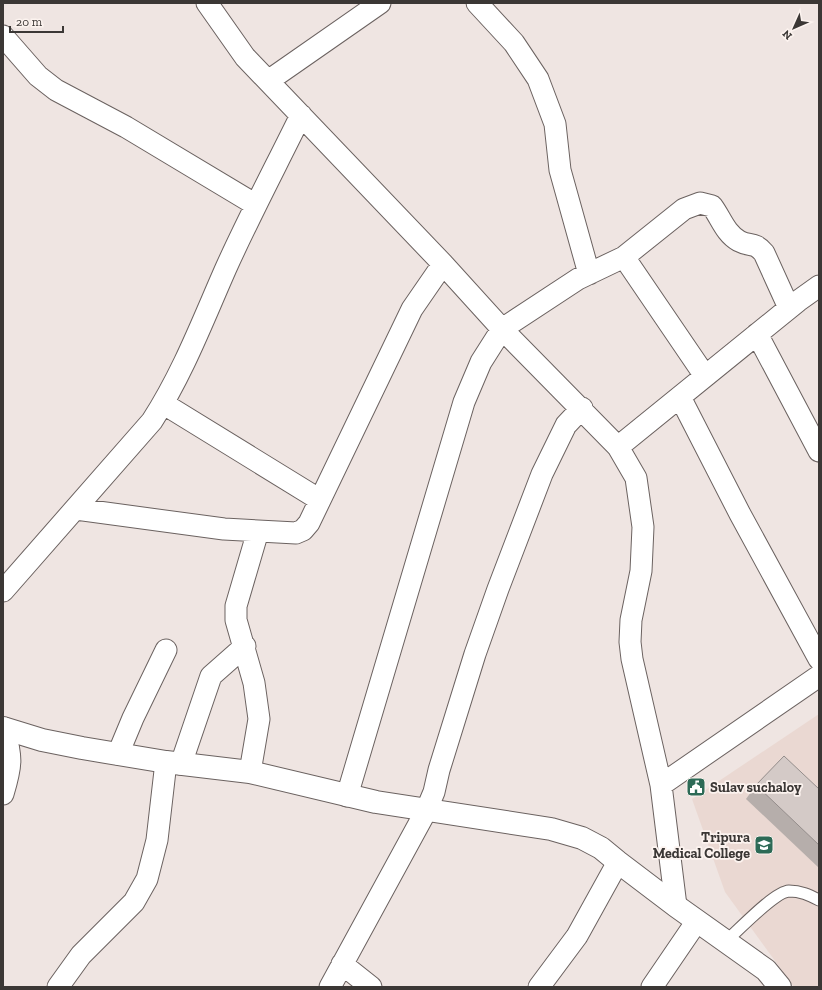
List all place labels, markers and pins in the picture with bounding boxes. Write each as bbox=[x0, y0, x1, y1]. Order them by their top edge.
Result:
public building icon: Sulav suchaloy bbox=[685, 776, 707, 798]
place label: Sulav suchaloy bbox=[710, 779, 802, 796]
place label: Tripura Medical College bbox=[653, 829, 750, 862]
school or university icon: Tripura Medical College bbox=[753, 834, 775, 856]

